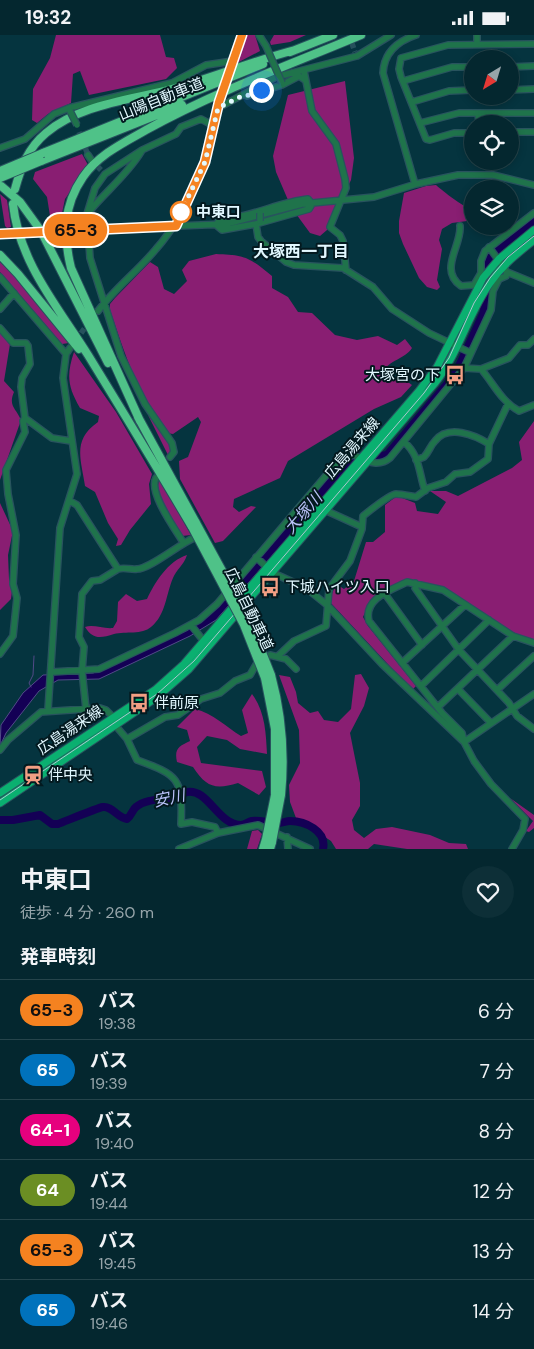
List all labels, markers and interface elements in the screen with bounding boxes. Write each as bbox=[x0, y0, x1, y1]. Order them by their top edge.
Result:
text: 19:32 bbox=[25, 5, 71, 30]
north arrow bbox=[464, 50, 519, 105]
map controls bbox=[464, 50, 519, 235]
street label: 山陽自動車道 bbox=[116, 73, 206, 125]
your location bbox=[249, 78, 274, 103]
button: locate bbox=[464, 115, 519, 170]
button: layers bbox=[464, 180, 519, 235]
marker: 中東口 bbox=[170, 201, 192, 223]
place label: 中東口 bbox=[196, 202, 241, 222]
line badge: 65-3 bbox=[41, 214, 111, 246]
text: 65-3 bbox=[54, 218, 98, 242]
district label: 大塚西一丁目 bbox=[253, 241, 349, 262]
bus stop icon: 大塚宮の下 bbox=[444, 364, 466, 386]
place label: 大塚宮の下 bbox=[365, 365, 440, 385]
street label: 広島湯来線 bbox=[320, 413, 384, 483]
water label: 大塚川 bbox=[279, 486, 328, 538]
street label: 広島自動車道 bbox=[220, 564, 278, 654]
bus stop icon: 下城ハイツ入口 bbox=[259, 576, 281, 598]
place label: 下城ハイツ入口 bbox=[285, 577, 390, 597]
bus stop icon: 伴前原 bbox=[128, 692, 150, 714]
place label: 伴前原 bbox=[154, 693, 199, 713]
street label: 広島湯来線 bbox=[33, 701, 107, 759]
station icon: 伴中央 bbox=[22, 764, 44, 786]
place label: 伴中央 bbox=[48, 765, 93, 785]
water label: 安川 bbox=[151, 784, 189, 812]
text: 中東口 bbox=[20, 864, 92, 895]
button: heart bbox=[462, 866, 514, 918]
text: 徒歩 · 4 分 · 260 m bbox=[20, 902, 154, 923]
text: 発車時刻 bbox=[20, 944, 96, 969]
text: バス bbox=[98, 988, 137, 1013]
text: 65-3 bbox=[30, 998, 73, 1022]
text: 6 分 bbox=[478, 999, 514, 1024]
text: 19:38 bbox=[98, 1013, 136, 1034]
text: バス bbox=[90, 1048, 128, 1073]
text: 65 bbox=[36, 1058, 59, 1082]
text: 7 分 bbox=[480, 1059, 514, 1084]
text: 19:39 bbox=[90, 1073, 127, 1094]
text: バス bbox=[95, 1108, 133, 1133]
text: 64-1 bbox=[30, 1118, 70, 1142]
text: 8 分 bbox=[478, 1119, 514, 1144]
text: 19:40 bbox=[95, 1133, 134, 1154]
text: バス bbox=[90, 1168, 128, 1193]
text: 64 bbox=[36, 1178, 59, 1202]
text: 12 分 bbox=[473, 1179, 514, 1204]
text: 19:44 bbox=[90, 1193, 128, 1214]
text: バス bbox=[98, 1228, 137, 1253]
text: 65-3 bbox=[30, 1238, 73, 1262]
text: 13 分 bbox=[473, 1239, 514, 1264]
text: 19:45 bbox=[98, 1253, 136, 1274]
text: バス bbox=[90, 1288, 128, 1313]
text: 65 bbox=[36, 1298, 59, 1322]
text: 14 分 bbox=[472, 1299, 514, 1324]
text: 19:46 bbox=[90, 1313, 128, 1334]

